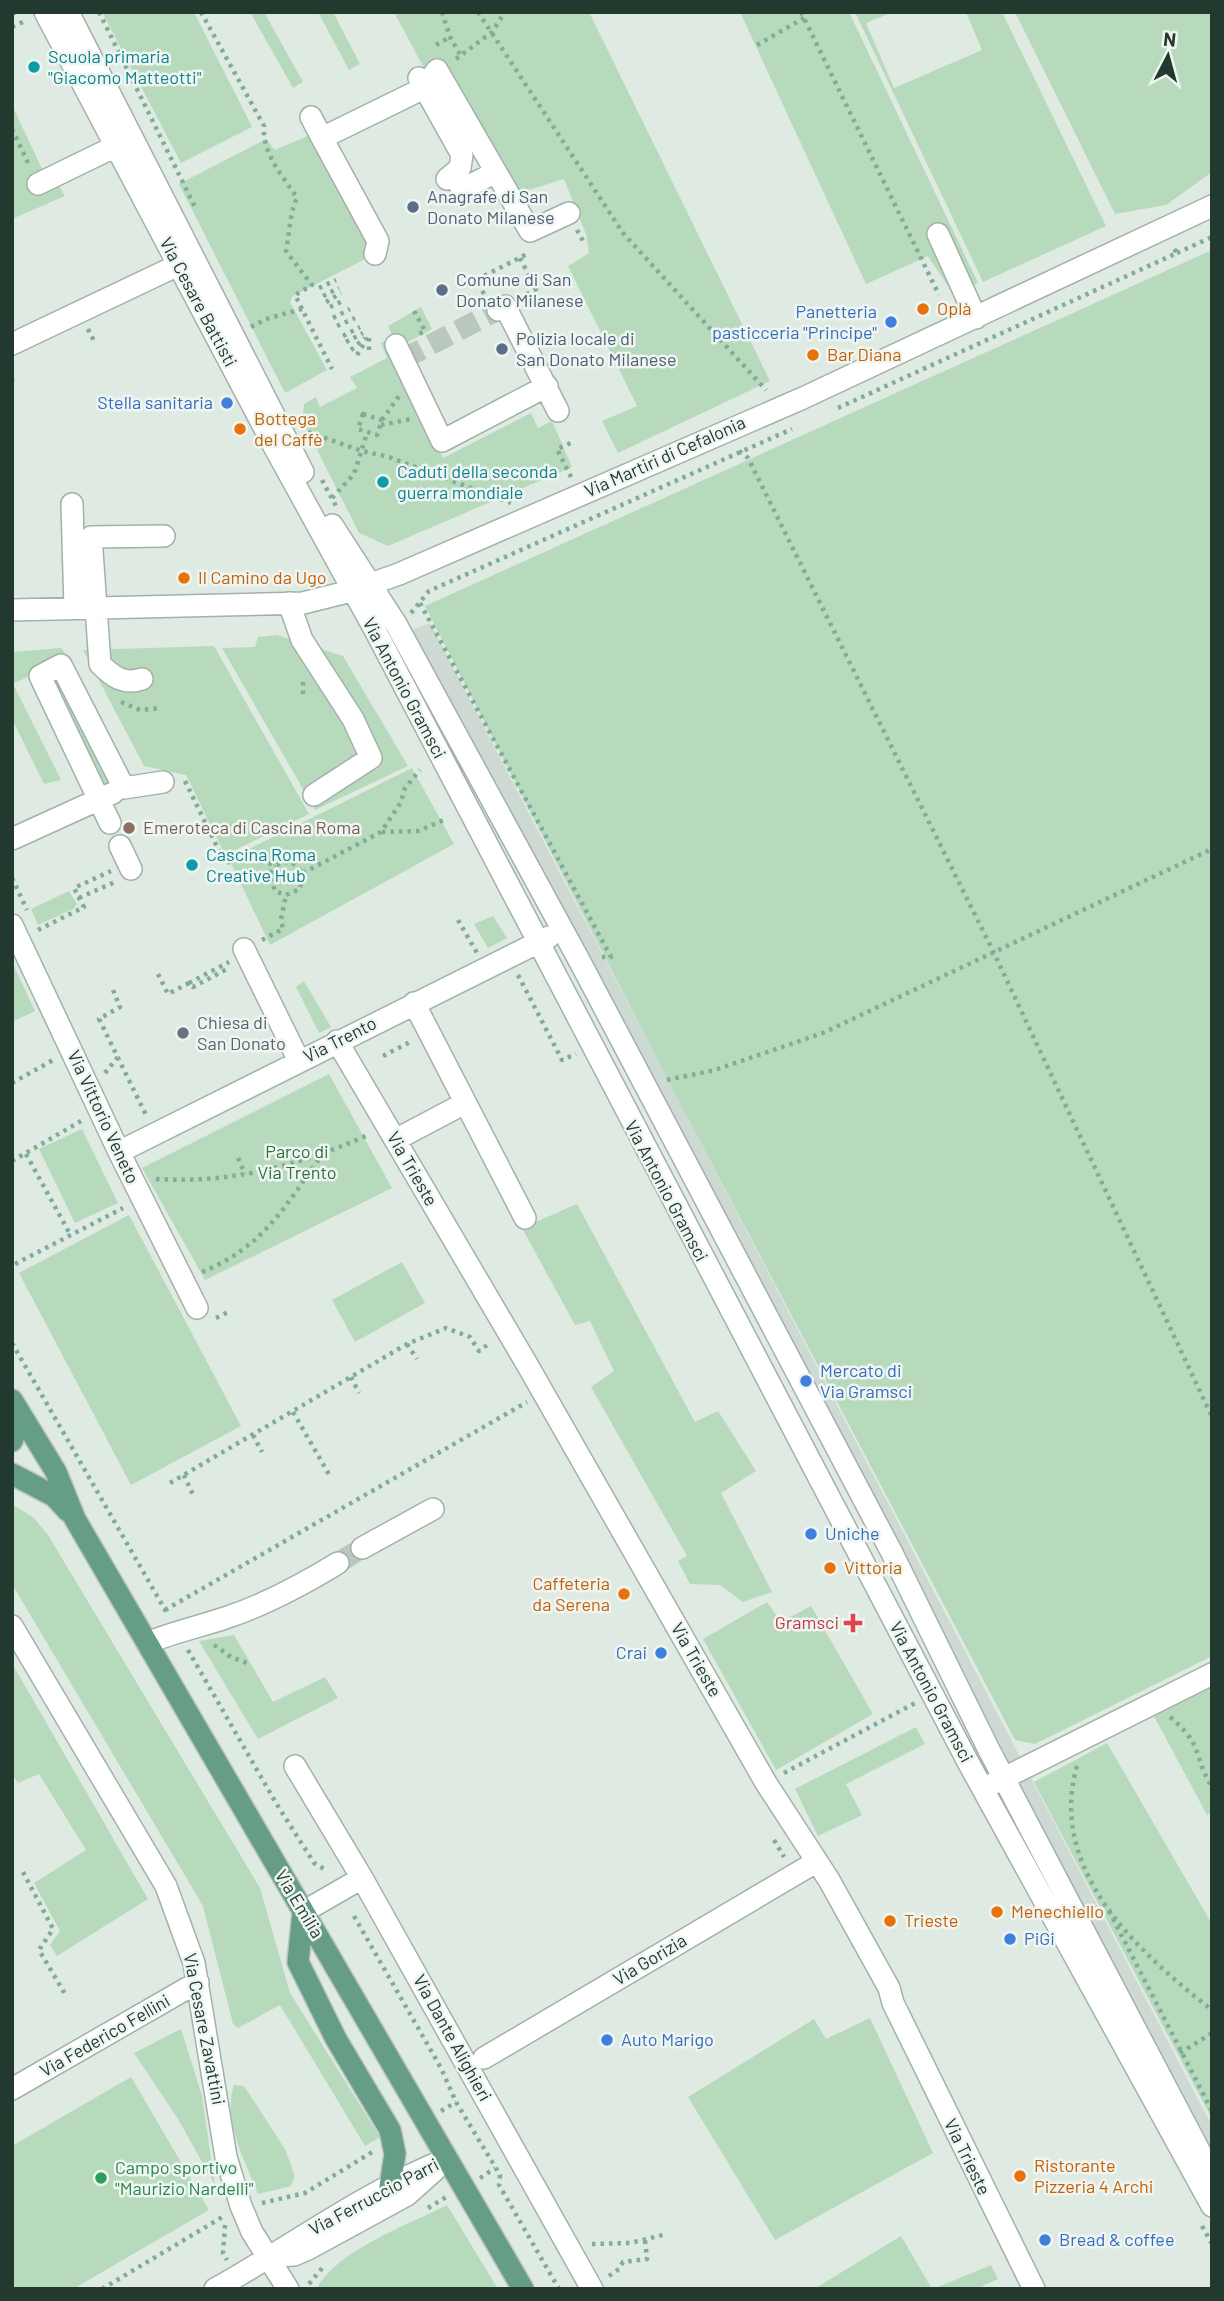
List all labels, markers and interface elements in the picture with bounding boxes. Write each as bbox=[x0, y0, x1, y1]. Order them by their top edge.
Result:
north arrow bbox=[1133, 21, 1203, 91]
text: N bbox=[1162, 26, 1177, 51]
place label: Scuola primaria "Giacomo Matteotti" bbox=[48, 45, 202, 88]
marker: Scuola primaria "Giacomo Matteotti" bbox=[26, 59, 42, 75]
place label: Anagrafe di San Donato Milanese bbox=[427, 185, 555, 228]
marker: Anagrafe di San Donato Milanese bbox=[405, 199, 421, 215]
street label: Via Cesare Battisti bbox=[155, 233, 242, 370]
place label: Comune di San Donato Milanese bbox=[456, 268, 584, 311]
marker: Comune di San Donato Milanese bbox=[434, 282, 450, 298]
place label: Oplà bbox=[937, 297, 971, 319]
place label: Panetteria pasticceria "Principe" bbox=[712, 300, 877, 343]
marker: Oplà bbox=[915, 301, 931, 317]
marker: Panetteria pasticceria "Principe" bbox=[883, 314, 899, 330]
place label: Polizia locale di San Donato Milanese bbox=[516, 327, 677, 370]
marker: Polizia locale di San Donato Milanese bbox=[494, 341, 510, 357]
place label: Bar Diana bbox=[827, 343, 901, 365]
marker: Bar Diana bbox=[805, 347, 821, 363]
place label: Stella sanitaria bbox=[97, 391, 213, 413]
marker: Stella sanitaria bbox=[219, 395, 235, 411]
place label: Bottega del Caffè bbox=[254, 407, 323, 450]
street label: Via Martiri di Cefalonia bbox=[581, 411, 748, 501]
marker: Bottega del Caffè bbox=[232, 421, 248, 437]
place label: Caduti della seconda guerra mondiale bbox=[397, 460, 558, 503]
marker: Caduti della seconda guerra mondiale bbox=[375, 474, 391, 490]
place label: Il Camino da Ugo bbox=[198, 566, 327, 588]
marker: Il Camino da Ugo bbox=[176, 570, 192, 586]
street label: Via Antonio Gramsci bbox=[358, 613, 451, 762]
place label: Emeroteca di Cascina Roma bbox=[143, 816, 360, 838]
marker: Emeroteca di Cascina Roma bbox=[121, 820, 137, 836]
place label: Cascina Roma Creative Hub bbox=[206, 843, 316, 886]
marker: Cascina Roma Creative Hub bbox=[184, 857, 200, 873]
place label: Chiesa di San Donato bbox=[197, 1011, 286, 1054]
street label: Via Trento bbox=[299, 1011, 380, 1067]
marker: Chiesa di San Donato bbox=[175, 1025, 191, 1041]
street label: Via Vittorio Veneto bbox=[63, 1046, 144, 1187]
street label: Via Antonio Gramsci bbox=[620, 1116, 713, 1265]
street label: Via Trieste bbox=[383, 1127, 443, 1210]
park label: Parco di Via Trento bbox=[257, 1140, 337, 1183]
place label: Mercato di Via Gramsci bbox=[820, 1359, 912, 1402]
marker: Mercato di Via Gramsci bbox=[798, 1373, 814, 1389]
place label: Uniche bbox=[825, 1522, 880, 1544]
marker: Uniche bbox=[803, 1526, 819, 1542]
place label: Vittoria bbox=[844, 1556, 902, 1578]
marker: Vittoria bbox=[822, 1560, 838, 1576]
place label: Caffeteria da Serena bbox=[532, 1572, 610, 1615]
marker: Caffeteria da Serena bbox=[616, 1586, 632, 1602]
place label: Gramsci bbox=[775, 1611, 839, 1633]
marker: Gramsci bbox=[845, 1615, 861, 1631]
street label: Via Antonio Gramsci bbox=[885, 1617, 978, 1766]
street label: Via Trieste bbox=[667, 1618, 727, 1701]
place label: Crai bbox=[616, 1641, 647, 1663]
marker: Crai bbox=[653, 1645, 669, 1661]
street label: Via Emilia bbox=[271, 1865, 329, 1942]
place label: Menechiello bbox=[1011, 1900, 1104, 1922]
marker: Menechiello bbox=[989, 1904, 1005, 1920]
place label: Trieste bbox=[904, 1909, 958, 1931]
marker: Trieste bbox=[882, 1913, 898, 1929]
place label: PiGi bbox=[1024, 1927, 1055, 1949]
street label: Via Gorizia bbox=[609, 1929, 690, 1990]
marker: PiGi bbox=[1002, 1931, 1018, 1947]
street label: Via Cesare Zavattini bbox=[179, 1951, 230, 2107]
street label: Via Dante Alighieri bbox=[409, 1970, 497, 2105]
street label: Via Federico Fellini bbox=[36, 1989, 173, 2081]
place label: Auto Marigo bbox=[621, 2028, 714, 2050]
marker: Auto Marigo bbox=[599, 2032, 615, 2048]
street label: Via Trieste bbox=[940, 2115, 996, 2198]
street label: Via Ferruccio Parri bbox=[305, 2153, 442, 2240]
place label: Ristorante Pizzeria 4 Archi bbox=[1034, 2154, 1153, 2197]
place label: Campo sportivo "Maurizio Nardelli" bbox=[115, 2156, 254, 2199]
marker: Ristorante Pizzeria 4 Archi bbox=[1012, 2168, 1028, 2184]
marker: Campo sportivo "Maurizio Nardelli" bbox=[93, 2170, 109, 2186]
place label: Bread & coffee bbox=[1059, 2228, 1175, 2250]
marker: Bread & coffee bbox=[1037, 2232, 1053, 2248]

